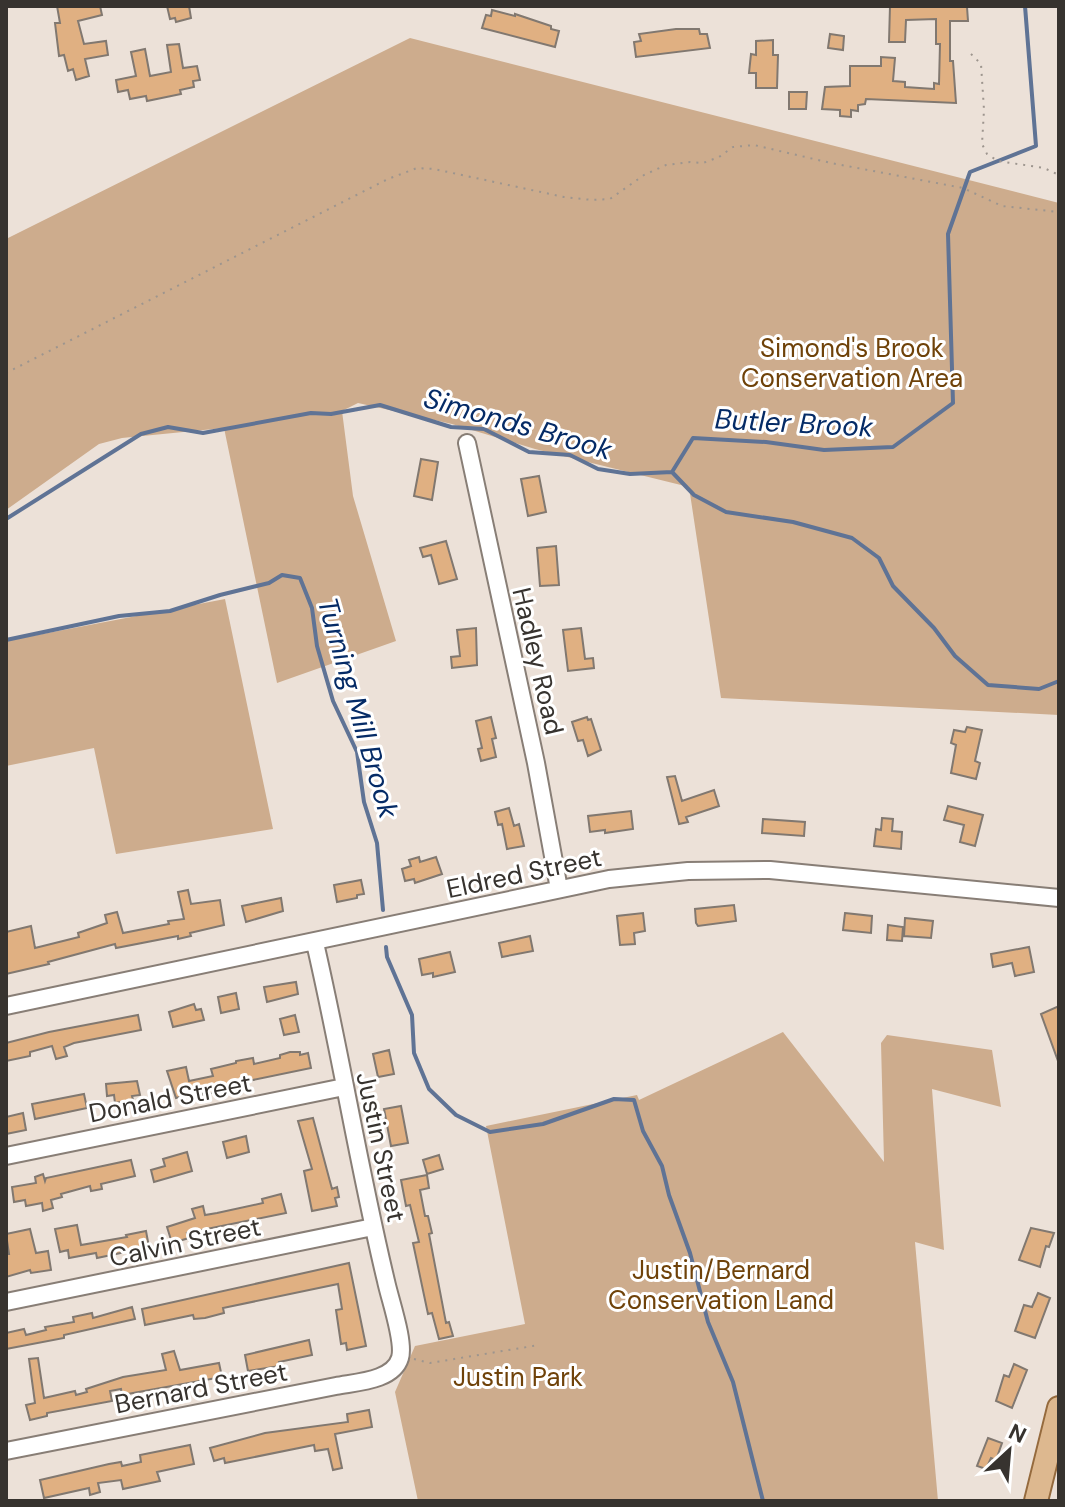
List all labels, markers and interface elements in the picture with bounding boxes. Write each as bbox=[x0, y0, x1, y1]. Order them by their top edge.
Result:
park label: Simond's Brook Conservation Area bbox=[741, 331, 963, 395]
water label: Simonds Brook bbox=[419, 379, 617, 469]
water label: Butler Brook bbox=[714, 400, 875, 446]
street label: Hadley Road bbox=[505, 584, 571, 738]
water label: Turning Mill Brook bbox=[309, 593, 407, 823]
street label: Eldred Street bbox=[443, 840, 605, 906]
street label: Donald Street bbox=[86, 1066, 254, 1130]
street label: Justin Street bbox=[349, 1069, 413, 1225]
street label: Calvin Street bbox=[106, 1209, 264, 1275]
park label: Justin/Bernard Conservation Land bbox=[608, 1253, 834, 1317]
street label: Bernard Street bbox=[112, 1355, 290, 1421]
park label: Justin Park bbox=[453, 1360, 583, 1394]
north arrow bbox=[969, 1411, 1049, 1491]
text: N bbox=[1004, 1417, 1031, 1450]

